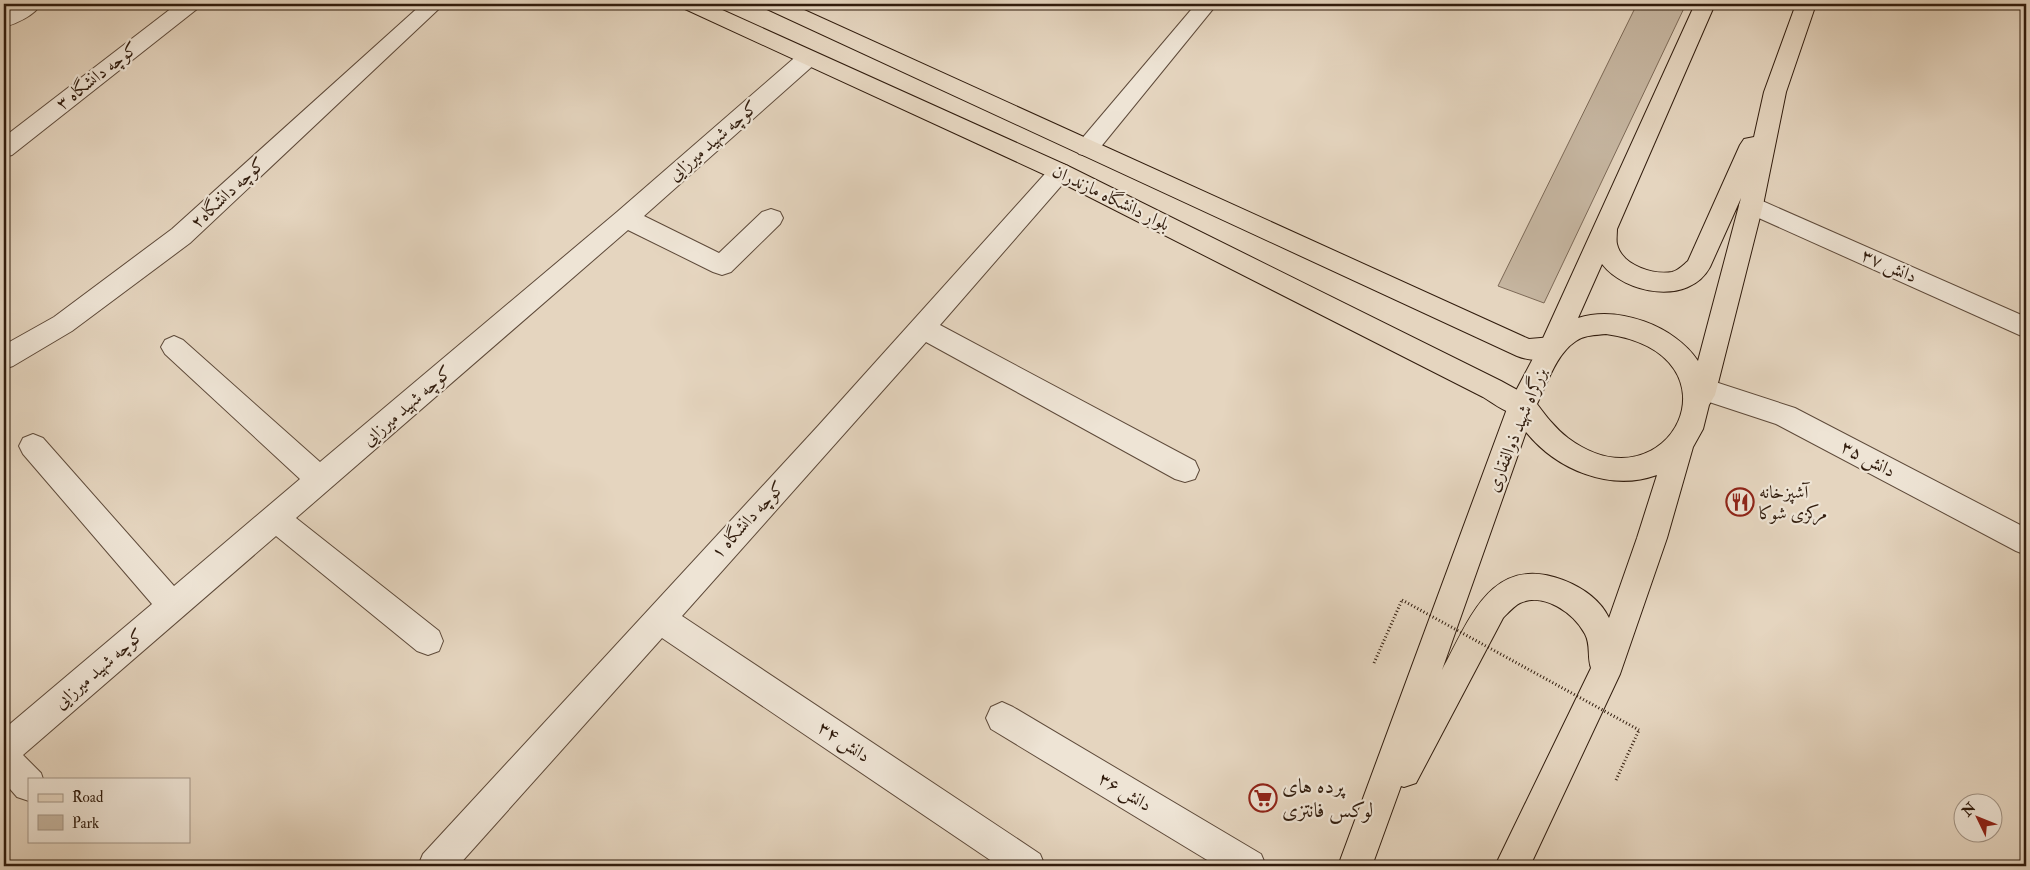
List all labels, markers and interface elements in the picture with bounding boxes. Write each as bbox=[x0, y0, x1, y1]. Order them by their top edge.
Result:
street label: کوچه دانشگاه ۳ bbox=[51, 36, 143, 116]
street label: کوچه شهید میرزایی bbox=[663, 96, 763, 187]
street label: کوچه دانشگاه۲ bbox=[185, 152, 271, 234]
street label: بلوار دانشگاه مازندران bbox=[1048, 159, 1174, 236]
street label: دانش ۳۷ bbox=[1858, 244, 1920, 288]
street label: کوچه شهید میرزایی bbox=[357, 361, 457, 452]
street label: بزرگراه شهید ذوالفقاری bbox=[1481, 364, 1552, 496]
street label: دانش ۳۵ bbox=[1837, 435, 1899, 483]
street label: کوچه دانشگاه ۱ bbox=[705, 476, 791, 564]
place label: آشپزخانه مرکزی شوکا bbox=[1759, 481, 1827, 526]
restaurant icon: آشپزخانه مرکزی شوکا bbox=[1725, 487, 1755, 517]
street label: کوچه شهید میرزایی bbox=[49, 624, 149, 715]
street label: دانش ۳۴ bbox=[813, 716, 875, 768]
street label: دانش ۳۶ bbox=[1094, 767, 1156, 817]
place label: پرده های لوکس فانتزی bbox=[1282, 773, 1373, 824]
legend bbox=[28, 778, 190, 842]
supermarket icon: پرده های لوکس فانتزی bbox=[1248, 783, 1278, 813]
text: Road bbox=[72, 788, 104, 807]
north arrow bbox=[1952, 792, 2002, 842]
text: N bbox=[1958, 799, 1980, 821]
text: Park bbox=[72, 814, 99, 833]

